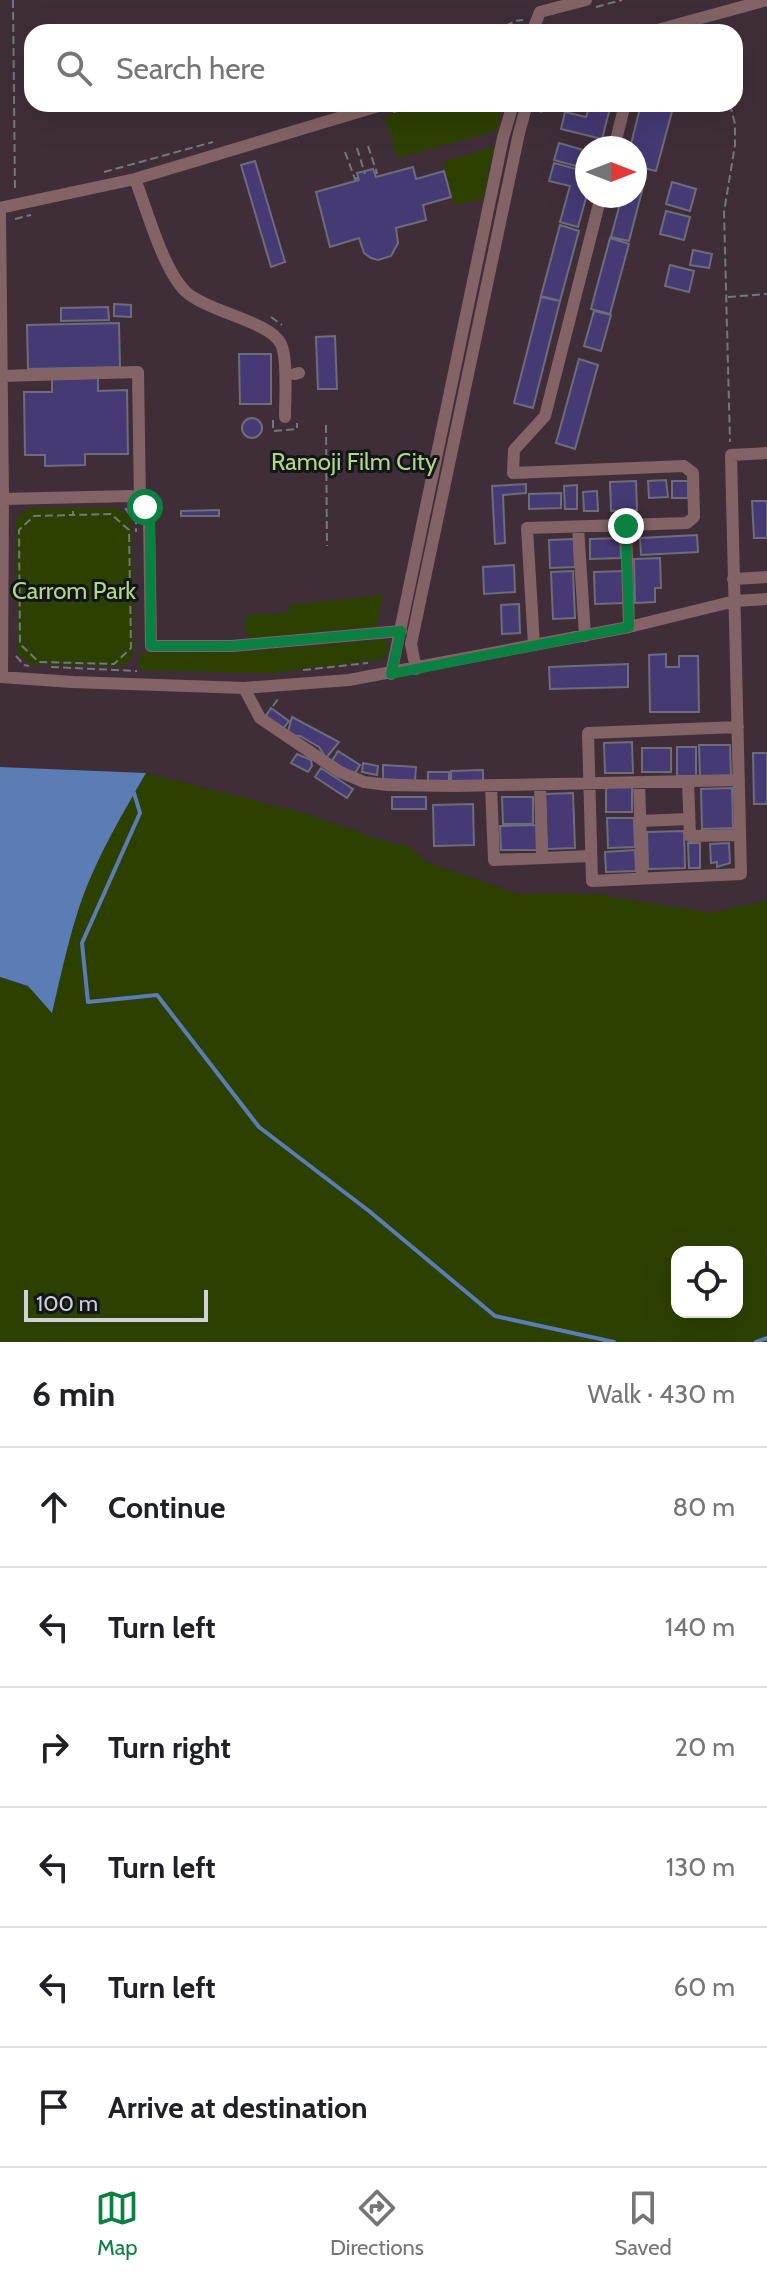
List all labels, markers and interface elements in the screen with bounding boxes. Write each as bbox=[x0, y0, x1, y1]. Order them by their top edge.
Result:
search box bbox=[24, 24, 743, 112]
icon: search bbox=[52, 46, 96, 90]
text: Search here bbox=[116, 50, 265, 87]
north arrow bbox=[575, 136, 647, 208]
park label: Ramoji Film City bbox=[271, 447, 437, 476]
route start bbox=[127, 489, 163, 525]
route end bbox=[608, 508, 644, 544]
park label: Carrom Park bbox=[12, 576, 136, 605]
map controls bbox=[671, 1246, 743, 1318]
button: locate bbox=[671, 1246, 743, 1318]
scale bar bbox=[24, 1286, 208, 1322]
text: 100 m bbox=[36, 1290, 98, 1317]
text: 6 min bbox=[32, 1373, 115, 1415]
text: Walk · 430 m bbox=[587, 1378, 735, 1410]
icon: ahead bbox=[32, 1485, 76, 1529]
text: Continue bbox=[108, 1489, 225, 1526]
text: 80 m bbox=[672, 1491, 735, 1523]
icon: left bbox=[32, 1605, 76, 1649]
text: Turn left bbox=[108, 1609, 216, 1646]
text: 140 m bbox=[665, 1611, 735, 1643]
icon: right bbox=[32, 1725, 76, 1769]
text: Turn right bbox=[108, 1729, 231, 1766]
text: 20 m bbox=[675, 1731, 735, 1763]
icon: left bbox=[32, 1845, 76, 1889]
text: Turn left bbox=[108, 1849, 216, 1886]
text: 130 m bbox=[666, 1851, 735, 1883]
icon: left bbox=[32, 1965, 76, 2009]
text: Turn left bbox=[108, 1969, 216, 2006]
text: 60 m bbox=[673, 1971, 735, 2003]
icon: arrive bbox=[32, 2085, 76, 2129]
text: Arrive at destination bbox=[108, 2089, 368, 2126]
tab: Map bbox=[95, 2186, 139, 2261]
tab: Directions bbox=[330, 2186, 424, 2261]
tab: Saved bbox=[615, 2186, 672, 2261]

